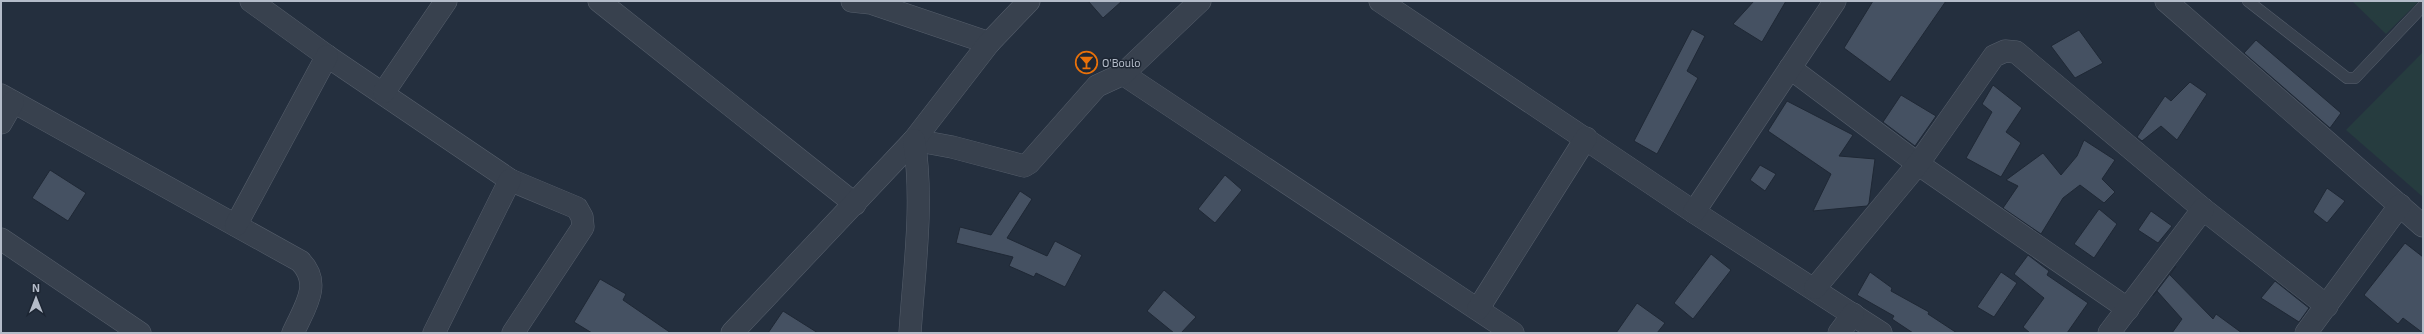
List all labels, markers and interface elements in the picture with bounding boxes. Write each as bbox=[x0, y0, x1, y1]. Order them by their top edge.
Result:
bar icon: O'Boulo bbox=[1074, 49, 1100, 75]
place label: O'Boulo bbox=[1102, 56, 1141, 69]
north arrow bbox=[16, 278, 56, 318]
text: N bbox=[32, 281, 40, 294]

